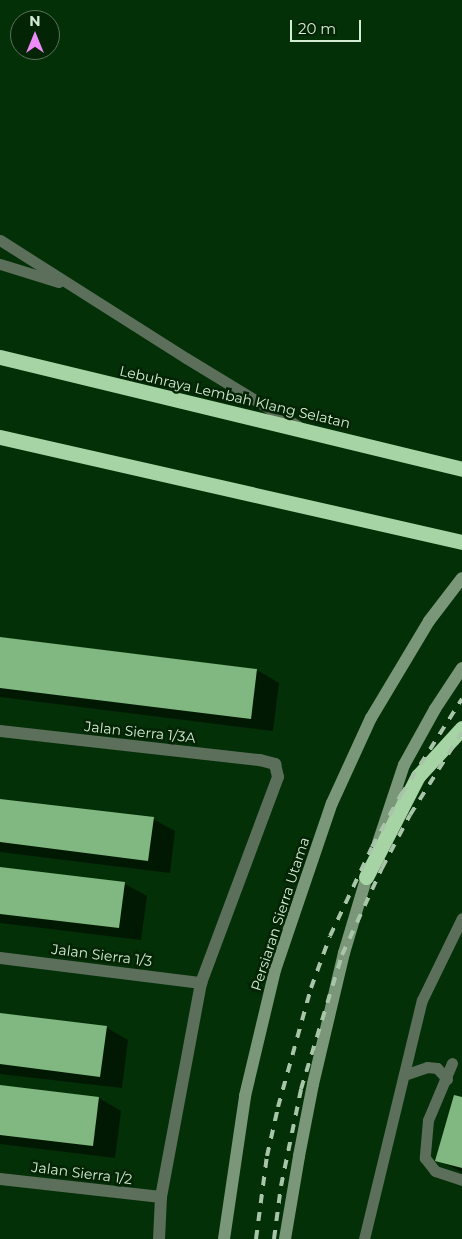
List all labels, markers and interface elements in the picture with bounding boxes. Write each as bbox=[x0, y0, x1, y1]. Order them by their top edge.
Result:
north arrow bbox=[10, 10, 60, 60]
scale bar bbox=[292, 10, 363, 42]
text: N bbox=[29, 12, 41, 30]
text: 20 m bbox=[298, 19, 336, 38]
street label: Lebuhraya Lembah Klang Selatan bbox=[118, 362, 352, 432]
street label: Jalan Sierra 1/3A bbox=[84, 718, 196, 746]
street label: Persiaran Sierra Utama bbox=[247, 835, 313, 993]
street label: Jalan Sierra 1/3 bbox=[51, 940, 153, 970]
street label: Jalan Sierra 1/2 bbox=[31, 1158, 133, 1188]

